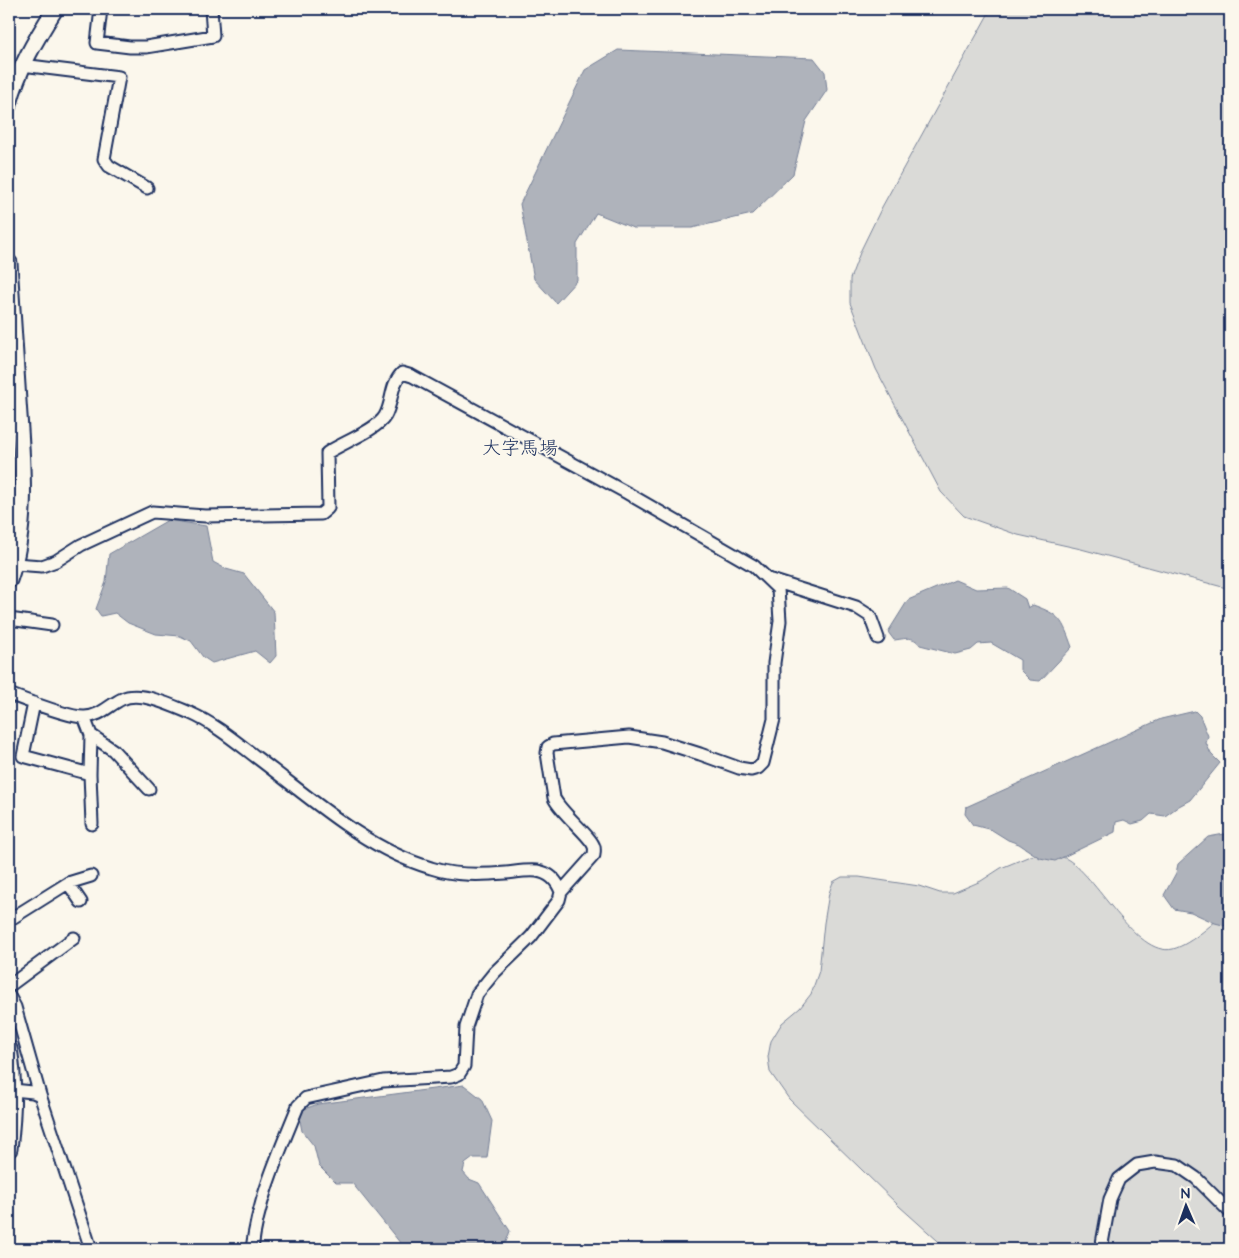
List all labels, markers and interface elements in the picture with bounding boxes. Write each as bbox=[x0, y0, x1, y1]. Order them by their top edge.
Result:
district label: 大字馬場 bbox=[482, 435, 558, 462]
north arrow bbox=[1162, 1180, 1212, 1230]
text: N bbox=[1181, 1184, 1191, 1204]

